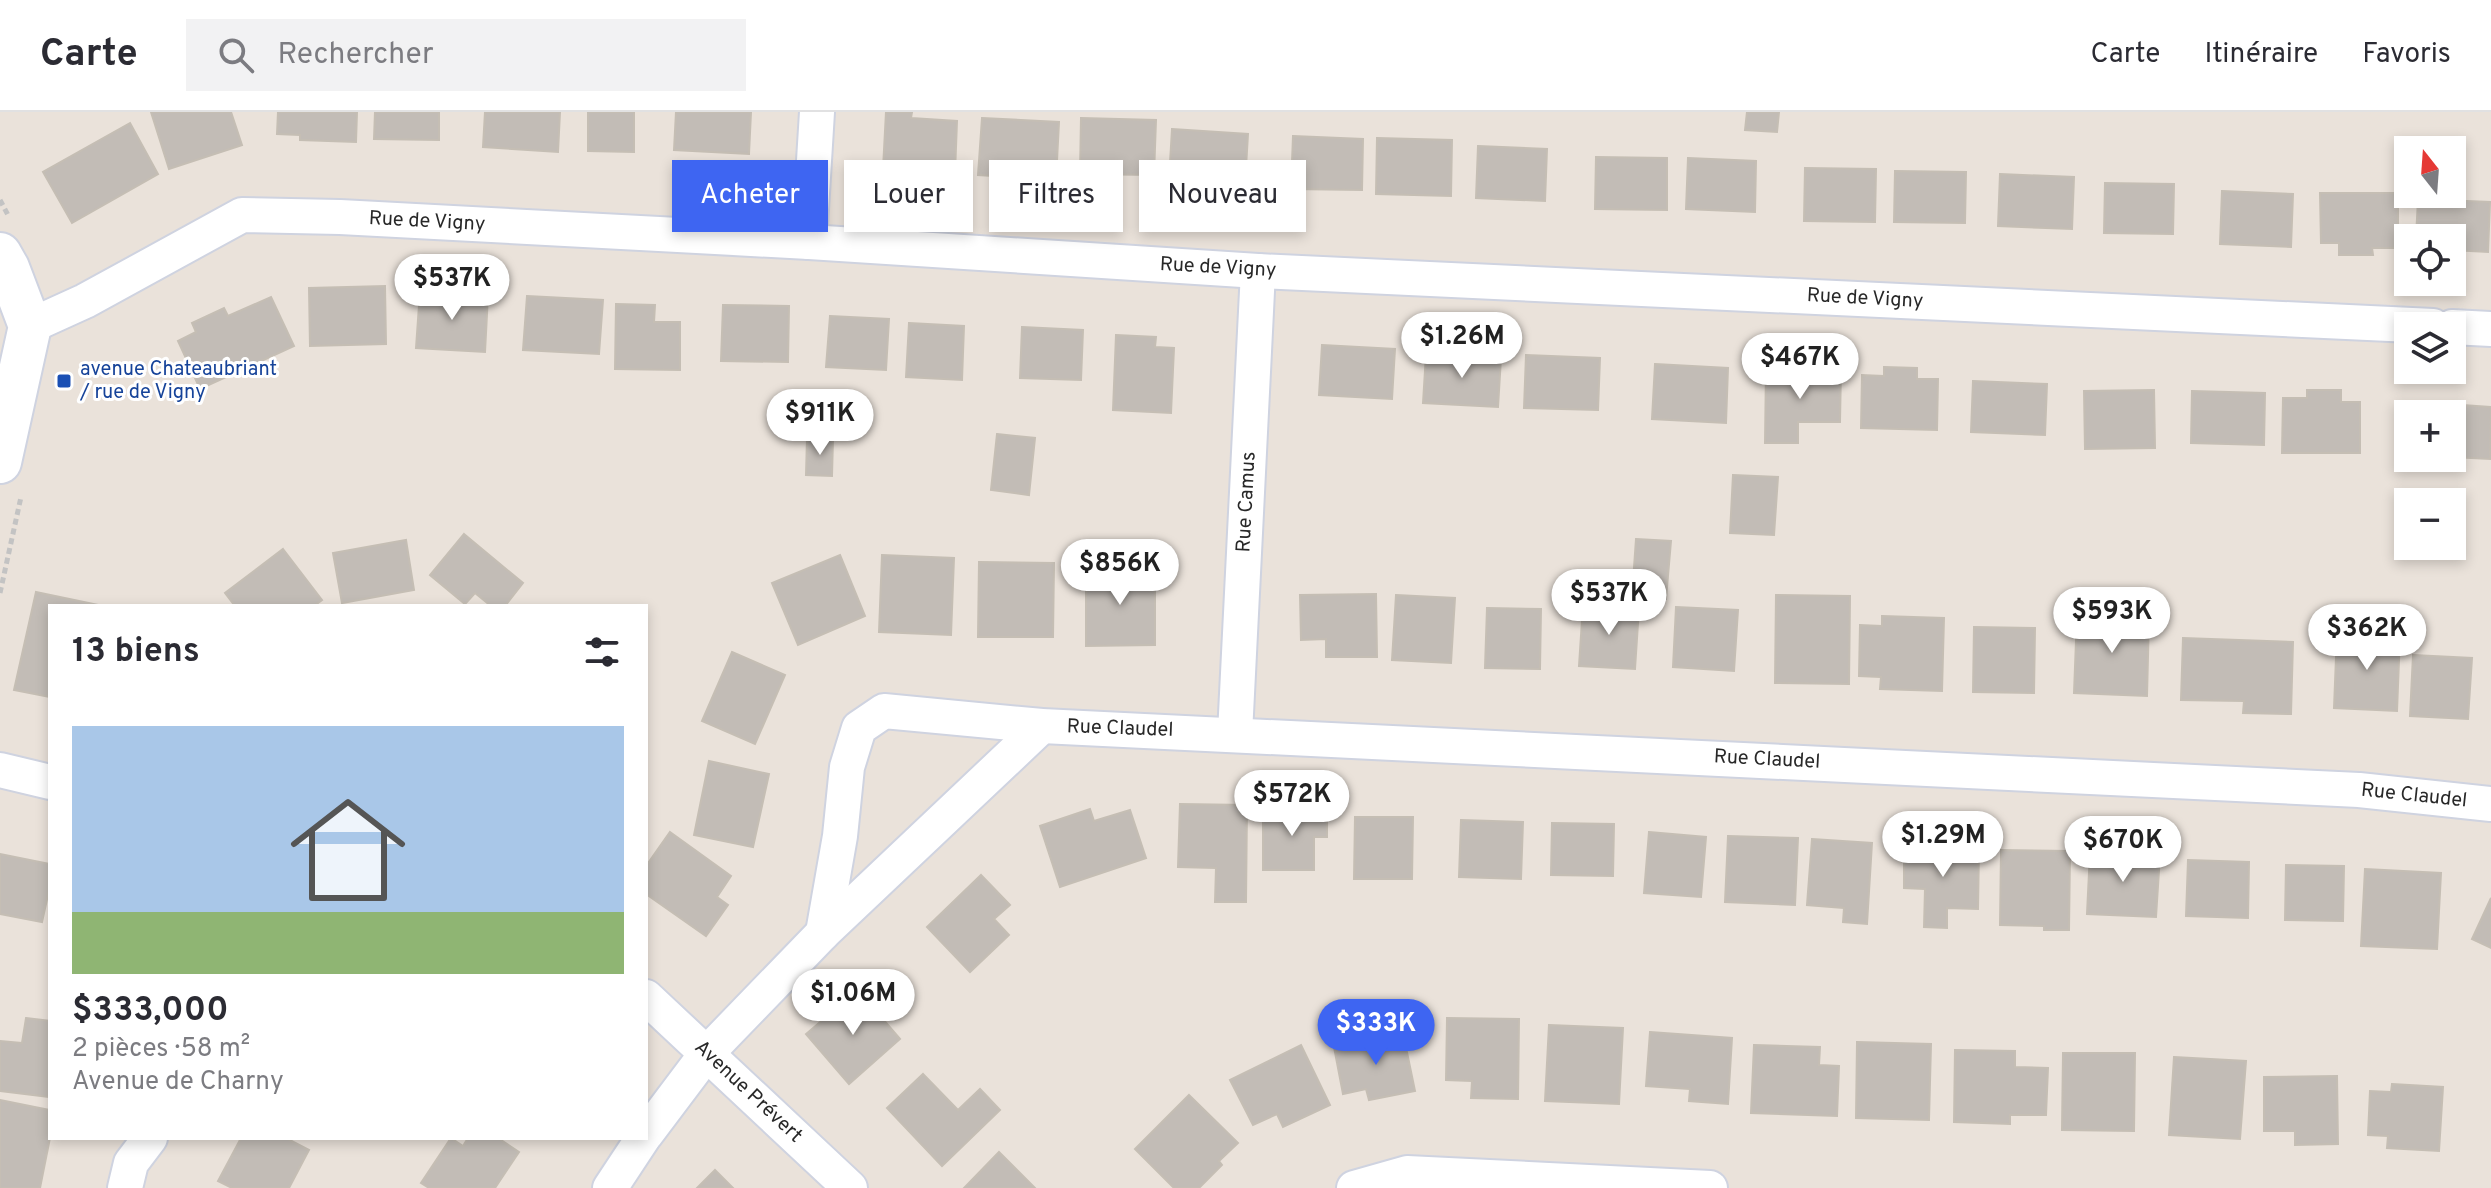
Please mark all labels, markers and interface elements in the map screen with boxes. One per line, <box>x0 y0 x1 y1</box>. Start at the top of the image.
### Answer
search box <box>186 19 746 91</box>
text: Carte <box>40 31 138 80</box>
icon: search <box>214 33 258 77</box>
text: Rechercher <box>278 37 434 74</box>
text: Carte <box>2091 37 2160 73</box>
text: Itinéraire <box>2204 37 2318 73</box>
text: Favoris <box>2362 37 2451 73</box>
north arrow <box>2394 136 2466 208</box>
map controls <box>2394 136 2466 560</box>
chip: Acheter <box>672 160 828 232</box>
chip: Louer <box>844 160 973 232</box>
chip: Filtres <box>989 160 1123 232</box>
chip: Nouveau <box>1139 160 1306 232</box>
street label: Rue de Vigny <box>368 206 486 238</box>
button: locate <box>2394 224 2466 296</box>
street label: Rue de Vigny <box>1159 252 1277 284</box>
pin: $537K <box>396 254 508 322</box>
text: $537K <box>412 263 492 296</box>
street label: Rue de Vigny <box>1806 283 1924 315</box>
pin: $1.26M <box>1397 312 1527 380</box>
button: layers <box>2394 312 2466 384</box>
text: $1.26M <box>1419 321 1505 354</box>
pin: $467K <box>1744 333 1856 401</box>
text: $467K <box>1760 342 1840 375</box>
place label: avenue Chateaubriant / rue de Vigny <box>79 357 277 406</box>
marker: avenue Chateaubriant / rue de Vigny <box>55 372 73 390</box>
pin: $911K <box>764 389 876 457</box>
text: $911K <box>785 398 855 431</box>
button: + <box>2394 400 2466 472</box>
street label: Rue Camus <box>1231 451 1263 553</box>
button: − <box>2394 488 2466 560</box>
pin: $856K <box>1064 539 1176 607</box>
text: $856K <box>1079 548 1161 581</box>
pin: $537K <box>1553 569 1665 637</box>
text: $537K <box>1569 578 1649 611</box>
pin: $593K <box>2056 587 2168 655</box>
text: $593K <box>2071 596 2153 629</box>
pin: $362K <box>2311 604 2423 672</box>
text: $362K <box>2326 613 2408 646</box>
icon: filters <box>580 630 624 674</box>
text: 13 biens <box>72 631 200 674</box>
street label: Rue Claudel <box>1066 714 1174 744</box>
street label: Rue Claudel <box>1713 744 1821 776</box>
pin: $572K <box>1236 770 1348 838</box>
street label: Rue Claudel <box>2360 777 2468 815</box>
icon: home <box>276 778 420 922</box>
text: $572K <box>1252 779 1332 812</box>
pin: $1.29M <box>1878 811 2008 879</box>
pin: $670K <box>2067 816 2179 884</box>
text: $1.29M <box>1900 820 1986 853</box>
text: $670K <box>2082 825 2164 858</box>
pin: $1.06M <box>788 969 918 1037</box>
text: $1.06M <box>810 978 896 1011</box>
text: $333,000 <box>72 990 229 1033</box>
pin: $333K <box>1320 999 1432 1067</box>
text: $333K <box>1336 1008 1416 1041</box>
text: 2 pièces · 58 m² <box>72 1033 250 1066</box>
street label: Avenue Prévert <box>688 1035 808 1149</box>
text: Avenue de Charny <box>72 1066 284 1099</box>

